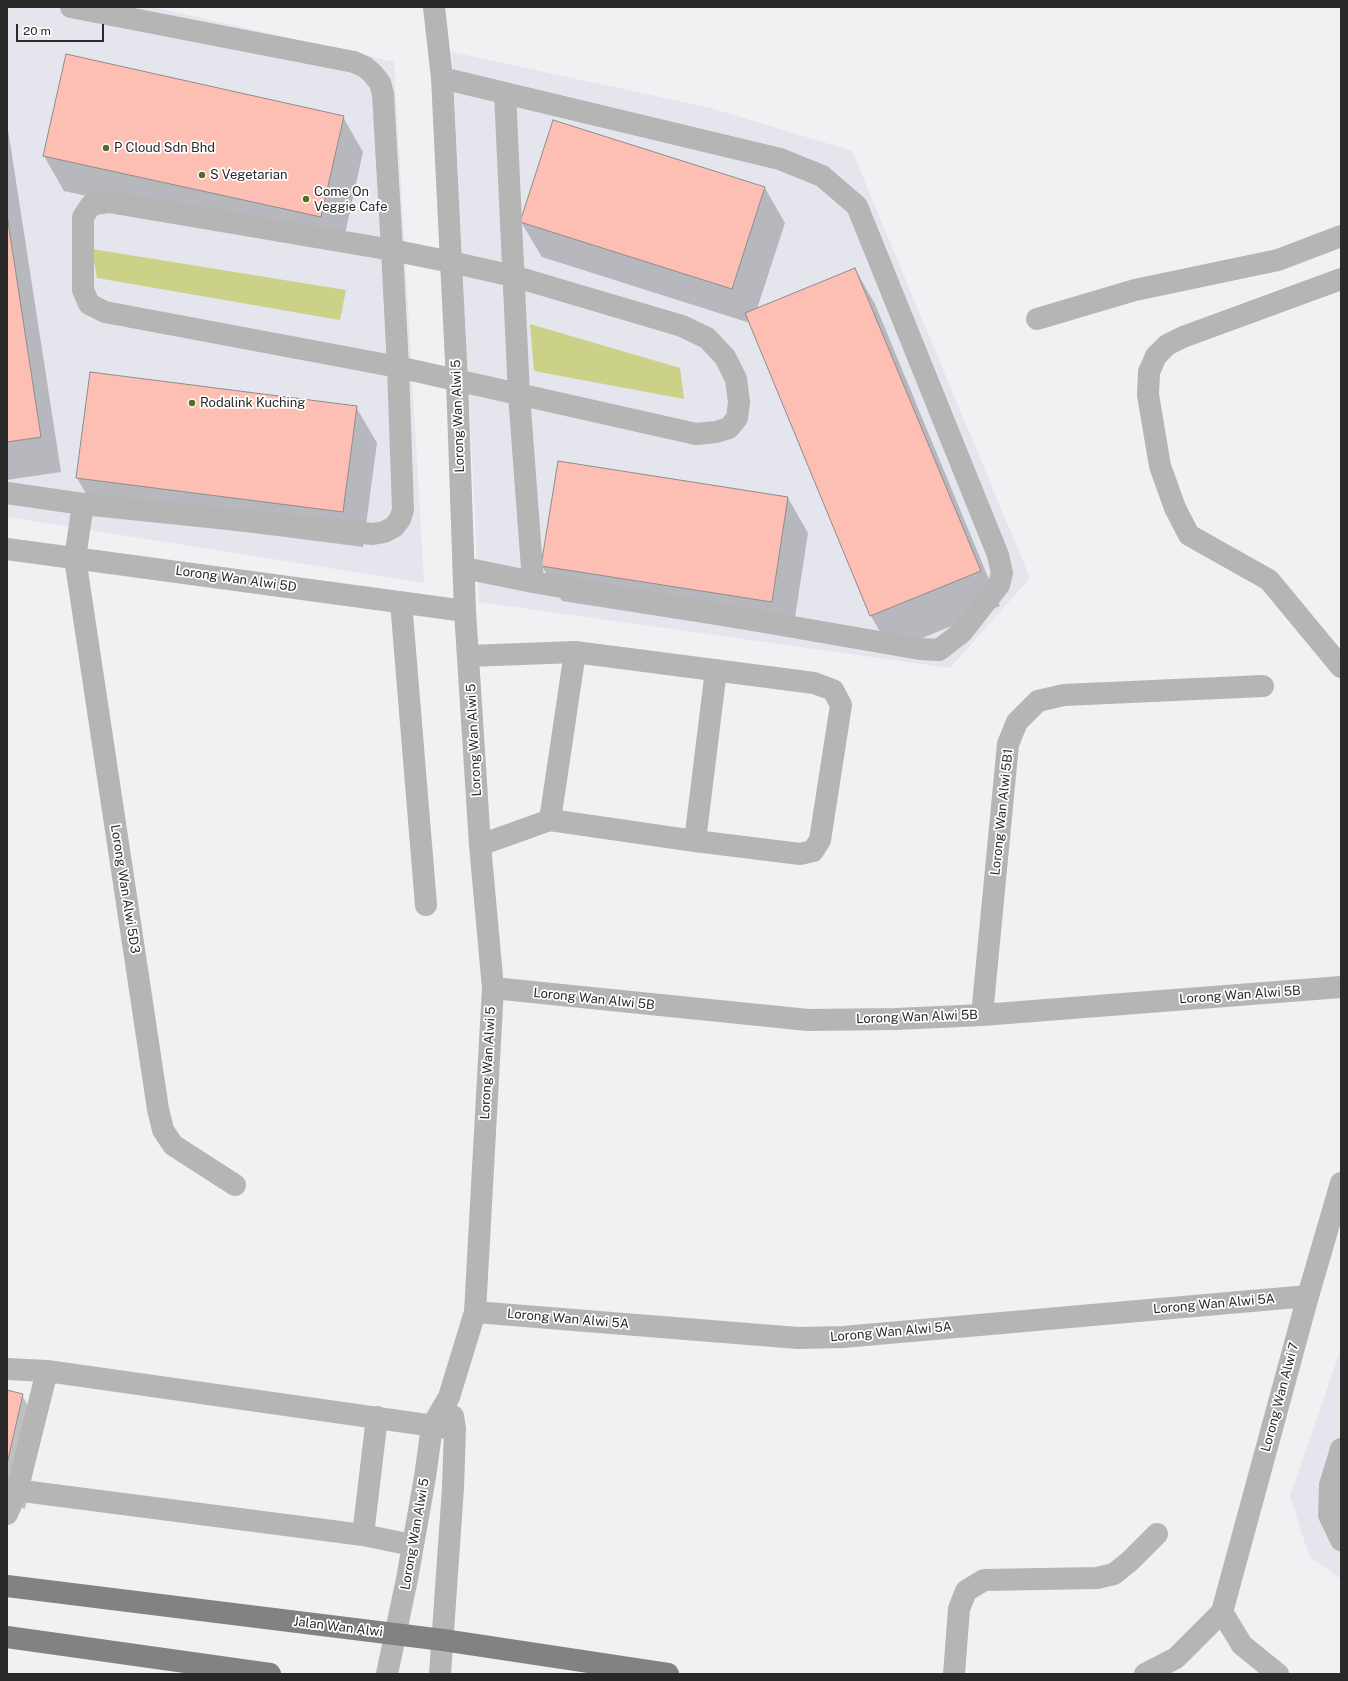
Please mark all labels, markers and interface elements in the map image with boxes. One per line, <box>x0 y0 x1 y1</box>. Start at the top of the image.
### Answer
scale bar <box>18 16 106 42</box>
text: 20 m <box>23 24 51 38</box>
place label: P Cloud Sdn Bhd <box>114 140 215 156</box>
marker: P Cloud Sdn Bhd <box>101 143 111 153</box>
place label: S Vegetarian <box>210 167 287 183</box>
marker: S Vegetarian <box>197 170 207 180</box>
place label: Come On Veggie Cafe <box>314 184 387 215</box>
marker: Come On Veggie Cafe <box>301 194 311 204</box>
street label: Lorong Wan Alwi 5 <box>448 359 468 473</box>
place label: Rodalink Kuching <box>200 395 305 411</box>
marker: Rodalink Kuching <box>187 398 197 408</box>
street label: Lorong Wan Alwi 5D <box>174 563 298 595</box>
street label: Lorong Wan Alwi 5 <box>463 683 485 797</box>
street label: Lorong Wan Alwi 5B1 <box>988 748 1016 876</box>
street label: Lorong Wan Alwi 5D3 <box>107 823 143 955</box>
street label: Lorong Wan Alwi 5B <box>1179 983 1301 1007</box>
street label: Lorong Wan Alwi 5B <box>533 985 655 1013</box>
street label: Lorong Wan Alwi 5 <box>477 1006 499 1120</box>
street label: Lorong Wan Alwi 5B <box>856 1007 978 1027</box>
street label: Lorong Wan Alwi 5A <box>1152 1291 1276 1317</box>
street label: Lorong Wan Alwi 5A <box>506 1306 630 1332</box>
street label: Lorong Wan Alwi 5A <box>829 1319 953 1345</box>
street label: Lorong Wan Alwi 7 <box>1258 1341 1302 1453</box>
street label: Lorong Wan Alwi 5 <box>397 1477 433 1591</box>
street label: Jalan Wan Alwi <box>292 1614 384 1640</box>

